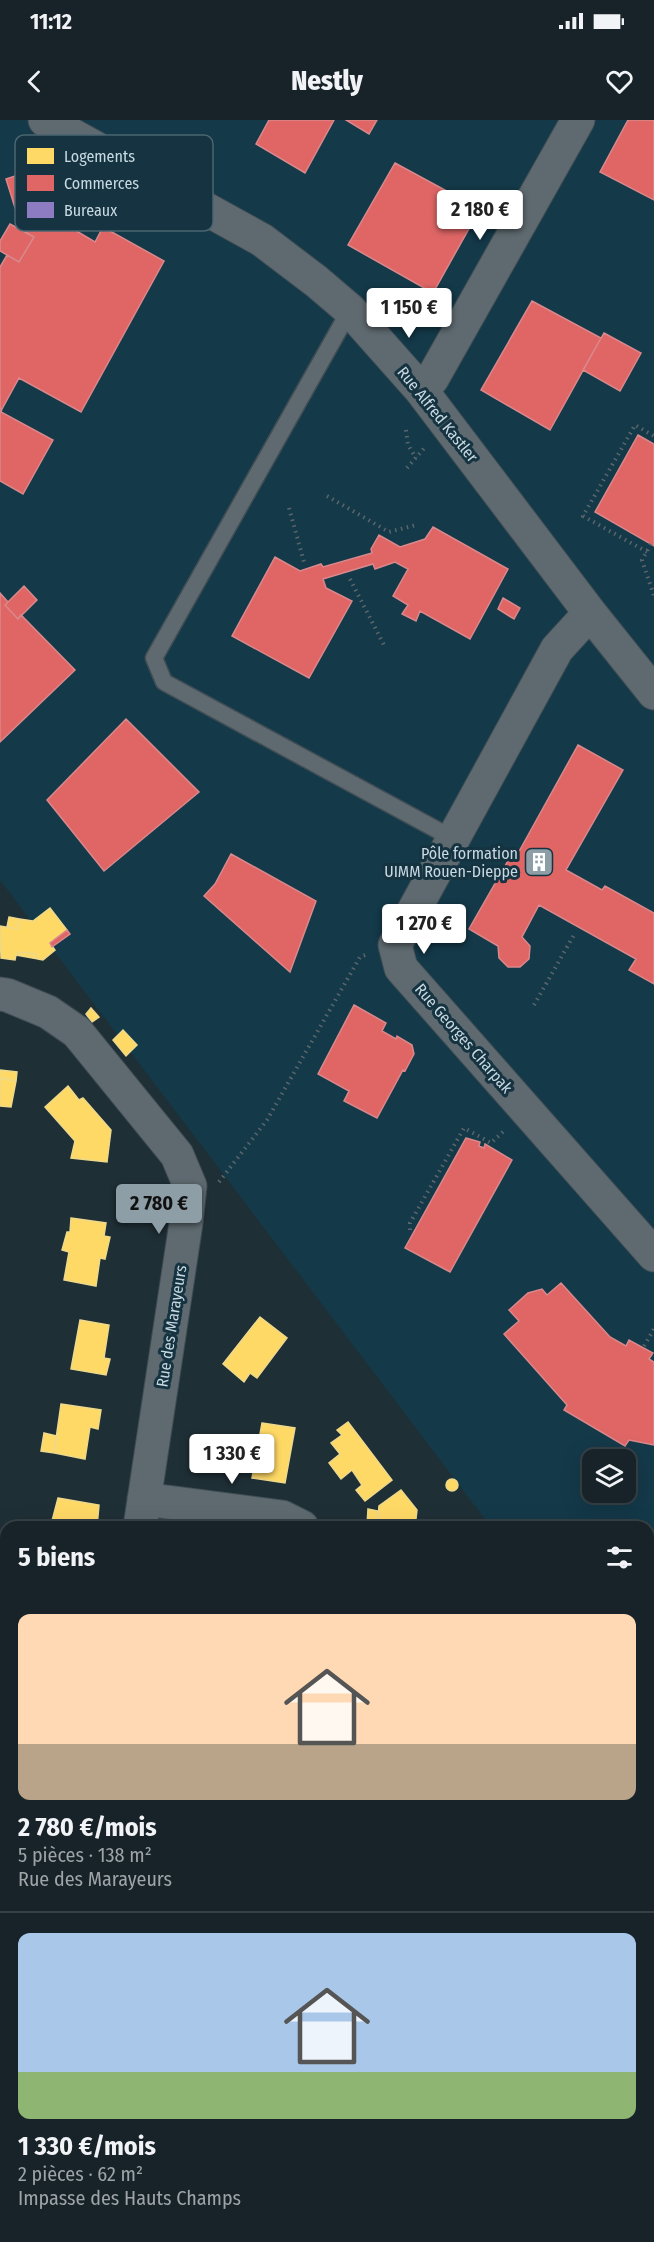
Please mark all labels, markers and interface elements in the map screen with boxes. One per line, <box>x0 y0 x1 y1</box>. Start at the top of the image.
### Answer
text: 11:12 <box>30 8 72 35</box>
icon: back <box>18 65 51 98</box>
text: Nestly <box>291 65 363 97</box>
icon: heart <box>603 65 636 98</box>
legend <box>15 135 213 231</box>
text: Logements <box>64 147 135 166</box>
text: Commerces <box>64 174 139 193</box>
pin: 2 180 € <box>425 190 535 241</box>
text: 2 180 € <box>451 197 509 221</box>
text: Bureaux <box>64 201 117 220</box>
pin: 1 150 € <box>354 288 464 339</box>
text: 1 150 € <box>381 295 437 319</box>
street label: Rue Alfred Kastler <box>393 363 482 466</box>
place label: Pôle formation UIMM Rouen-Dieppe <box>384 844 518 881</box>
building icon: Pôle formation UIMM Rouen-Dieppe <box>523 846 555 878</box>
pin: 1 270 € <box>369 904 479 955</box>
text: 1 270 € <box>396 911 452 935</box>
street label: Rue Georges Charpak <box>411 980 517 1097</box>
pin: 2 780 € <box>104 1184 214 1235</box>
text: 2 780 € <box>130 1191 188 1215</box>
street label: Rue des Marayeurs <box>152 1264 191 1388</box>
pin: 1 330 € <box>177 1434 287 1485</box>
text: 1 330 € <box>203 1441 261 1465</box>
map controls <box>582 1449 636 1503</box>
button: layers <box>582 1449 636 1503</box>
icon: filters <box>603 1541 636 1574</box>
text: 5 biens <box>18 1542 95 1573</box>
icon: home <box>273 1653 381 1761</box>
text: 2 780 €/mois <box>18 1812 157 1843</box>
text: 5 pièces · 138 m² <box>18 1843 152 1867</box>
text: Rue des Marayeurs <box>18 1867 172 1891</box>
icon: home <box>273 1972 381 2080</box>
text: 1 330 €/mois <box>18 2131 156 2162</box>
text: 2 pièces · 62 m² <box>18 2162 143 2186</box>
text: Impasse des Hauts Champs <box>18 2186 241 2210</box>

